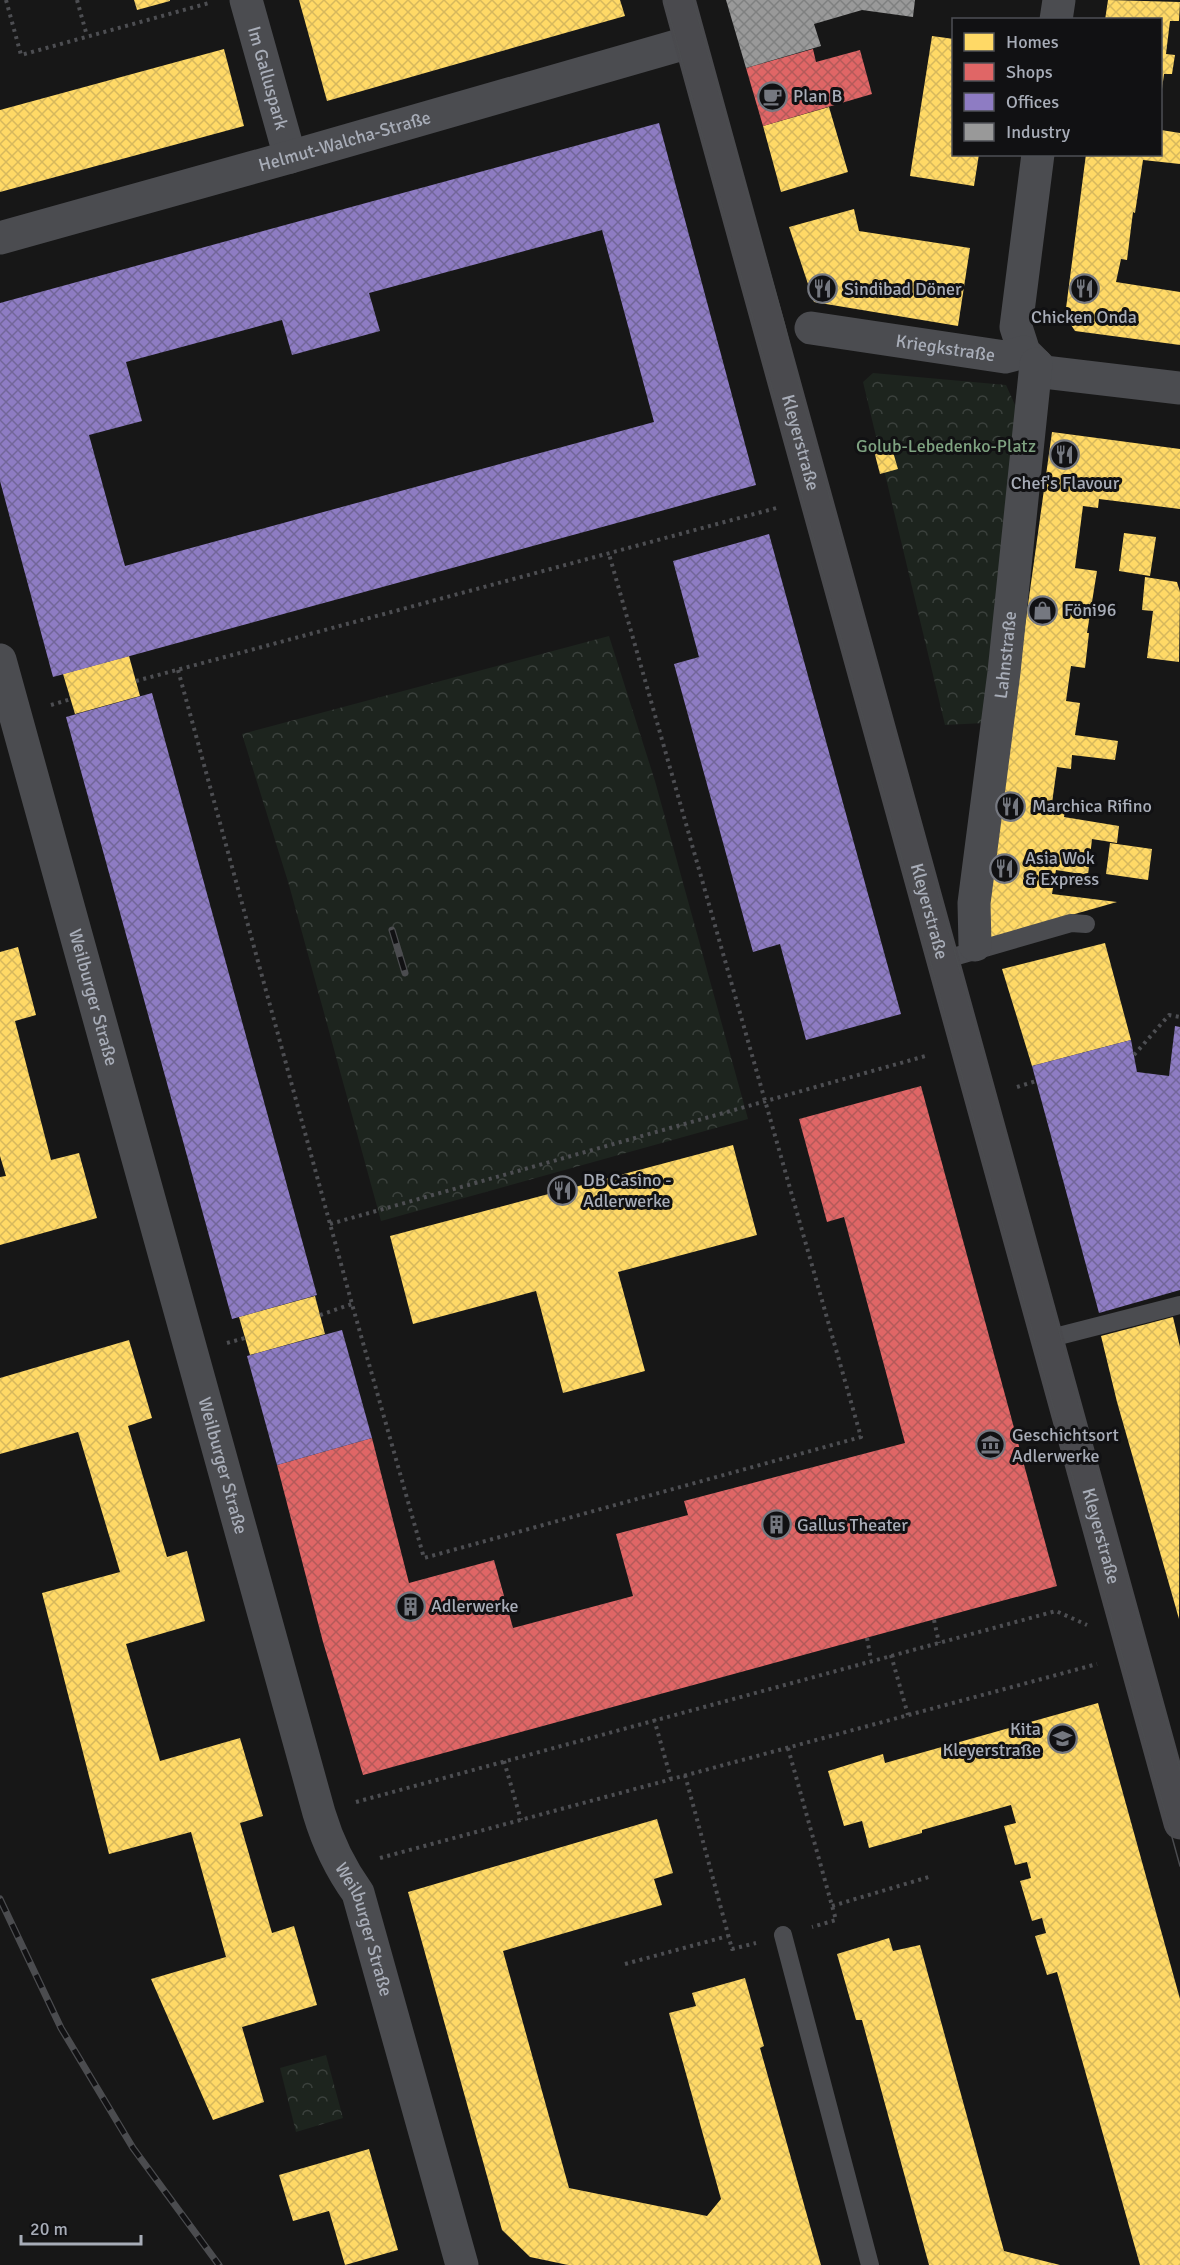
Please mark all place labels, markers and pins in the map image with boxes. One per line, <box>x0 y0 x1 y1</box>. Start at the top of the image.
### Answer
cafe icon: Plan B <box>756 80 788 112</box>
place label: Plan B <box>793 85 842 107</box>
restaurant icon: Chicken Onda <box>1068 272 1100 304</box>
restaurant icon: Sindibad Döner <box>807 273 839 305</box>
place label: Sindibad Döner <box>844 278 962 300</box>
place label: Chicken Onda <box>1031 306 1137 328</box>
restaurant icon: Chef's Flavour <box>1049 438 1081 470</box>
place label: Chef's Flavour <box>1011 472 1120 494</box>
shop icon: Föni96 <box>1027 594 1059 626</box>
place label: Föni96 <box>1064 599 1116 621</box>
restaurant icon: Marchica Rifino <box>995 790 1027 822</box>
place label: Marchica Rifino <box>1032 795 1152 817</box>
place label: Asia Wok & Express <box>1025 847 1099 890</box>
restaurant icon: Asia Wok & Express <box>988 852 1020 884</box>
place label: DB Casino - Adlerwerke <box>583 1169 672 1212</box>
restaurant icon: DB Casino - Adlerwerke <box>546 1174 578 1206</box>
place label: Geschichtsort Adlerwerke <box>1012 1424 1119 1467</box>
museum icon: Geschichtsort Adlerwerke <box>975 1429 1007 1461</box>
building icon: Gallus Theater <box>760 1509 792 1541</box>
place label: Gallus Theater <box>797 1514 908 1536</box>
building icon: Adlerwerke <box>394 1590 426 1622</box>
place label: Adlerwerke <box>431 1595 519 1617</box>
place label: Kita Kleyerstraße <box>942 1718 1041 1761</box>
school or university icon: Kita Kleyerstraße <box>1046 1723 1078 1755</box>

